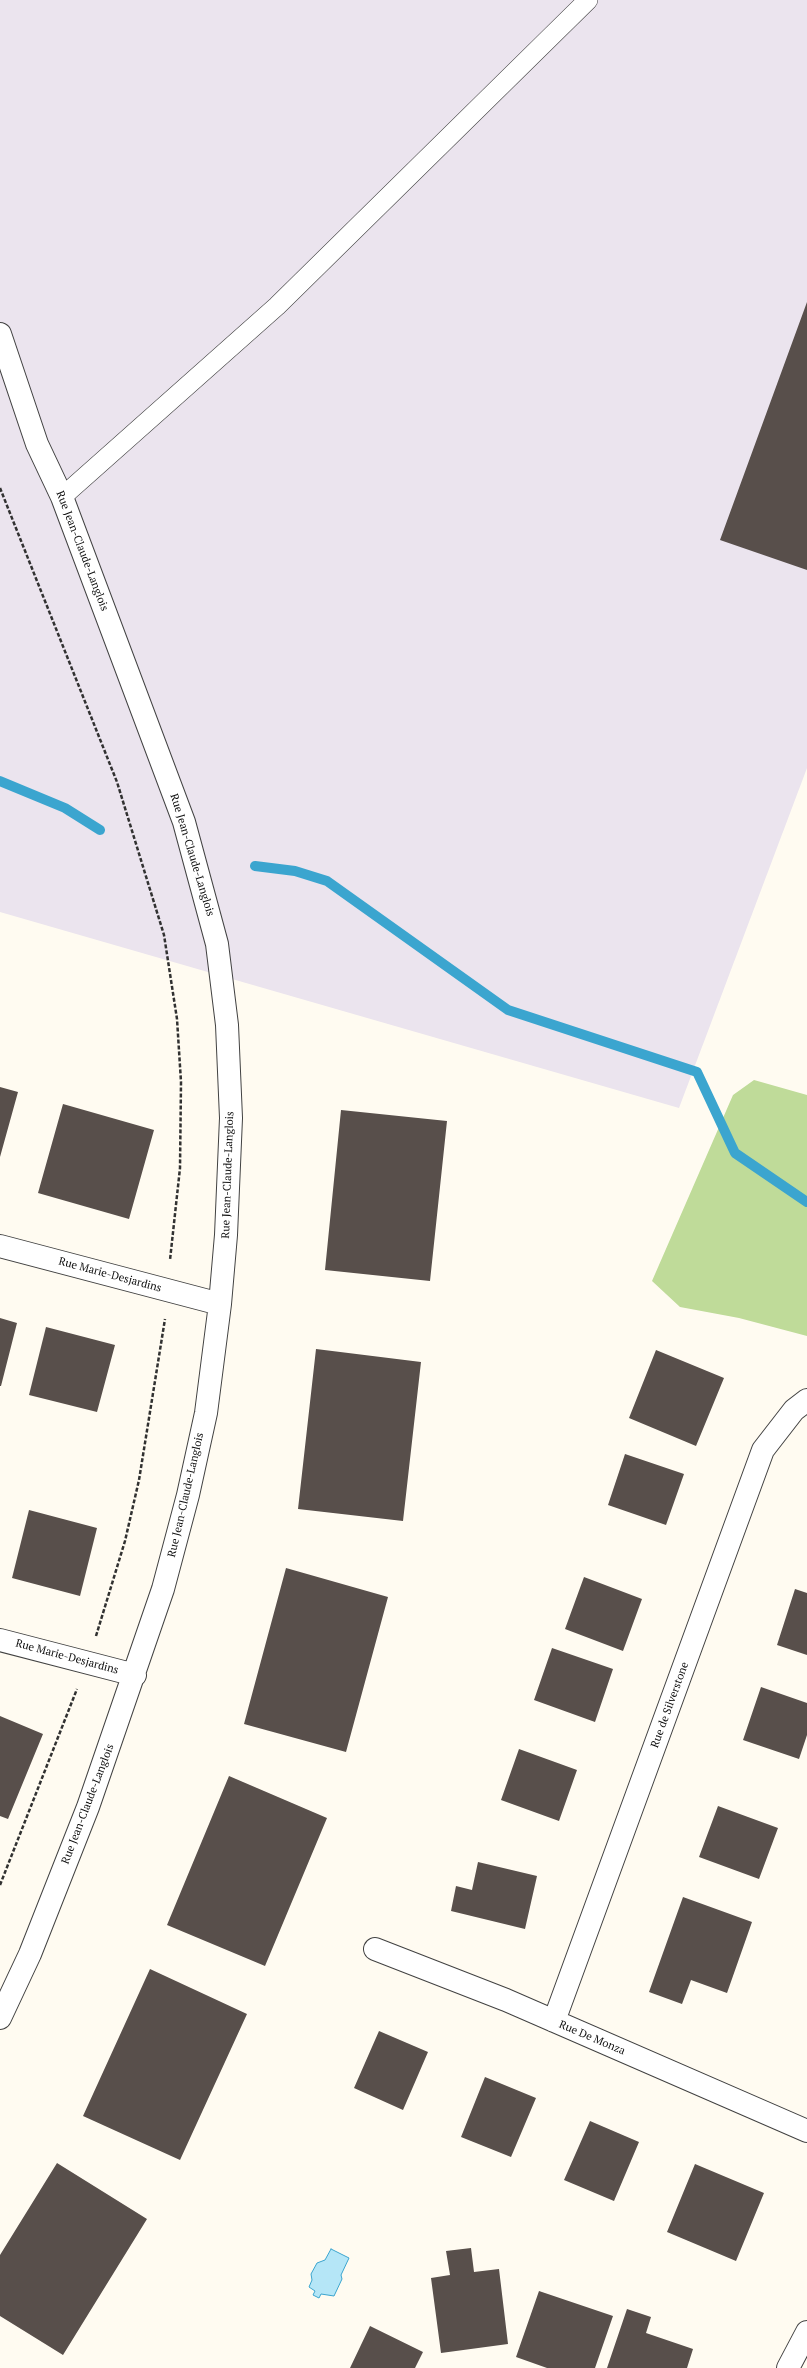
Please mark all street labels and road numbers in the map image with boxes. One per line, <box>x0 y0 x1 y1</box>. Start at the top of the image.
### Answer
street label: Rue Jean-Claude-Langlois <box>53 489 111 613</box>
street label: Rue Jean-Claude-Langlois <box>167 792 217 918</box>
street label: Rue Jean-Claude-Langlois <box>219 1111 237 1239</box>
street label: Rue Marie-Desjardins <box>57 1255 163 1295</box>
street label: Rue Jean-Claude-Langlois <box>165 1431 207 1559</box>
street label: Rue Marie-Desjardins <box>14 1637 120 1677</box>
street label: Rue de Silverstone <box>648 1660 692 1750</box>
street label: Rue Jean-Claude-Langlois <box>59 1742 117 1866</box>
street label: Rue De Monza <box>557 2018 627 2058</box>

